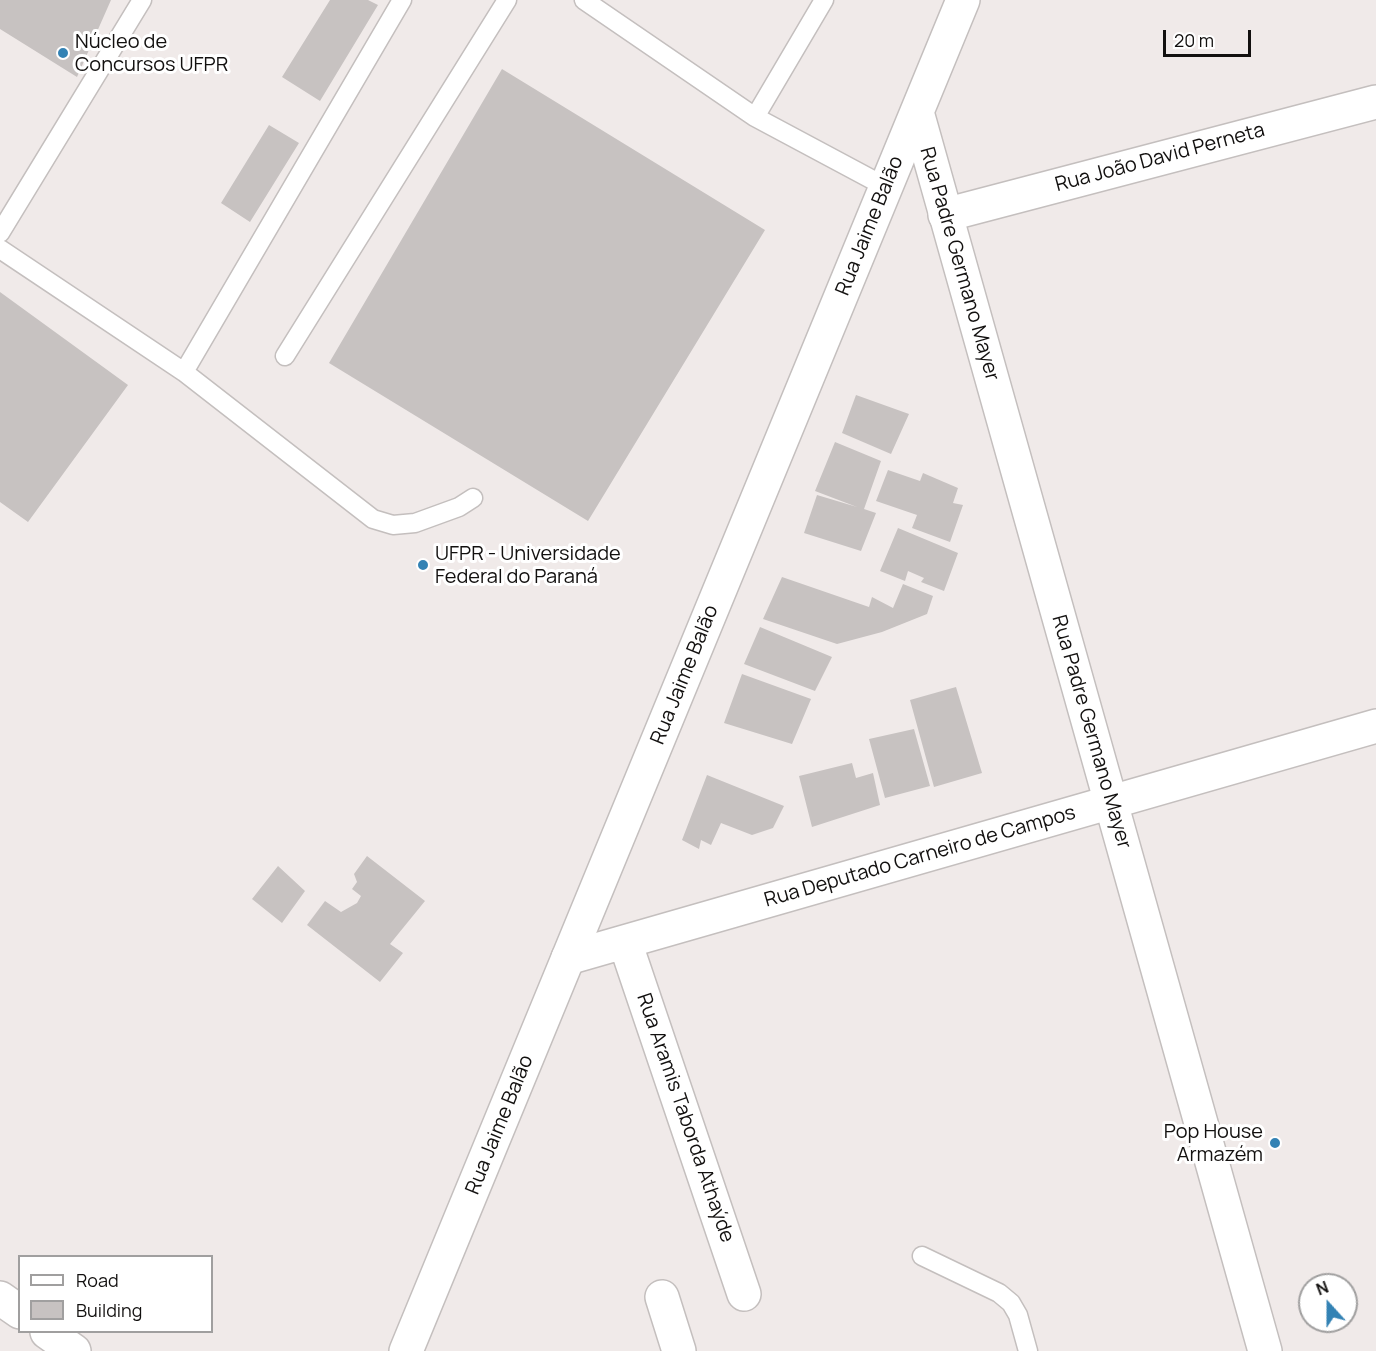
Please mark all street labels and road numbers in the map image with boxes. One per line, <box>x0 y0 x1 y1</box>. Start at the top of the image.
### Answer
street label: Rua João David Perneta <box>1053 118 1267 198</box>
street label: Rua Padre Germano Mayer <box>914 144 1004 384</box>
street label: Rua Jaime Balão <box>831 153 909 299</box>
street label: Rua Jaime Balão <box>646 602 724 748</box>
street label: Rua Padre Germano Mayer <box>1046 612 1136 852</box>
street label: Rua Deputado Carneiro de Campos <box>762 801 1078 913</box>
street label: Rua Aramis Taborda Athaýde <box>631 990 739 1246</box>
street label: Rua Jaime Balão <box>461 1052 539 1198</box>

